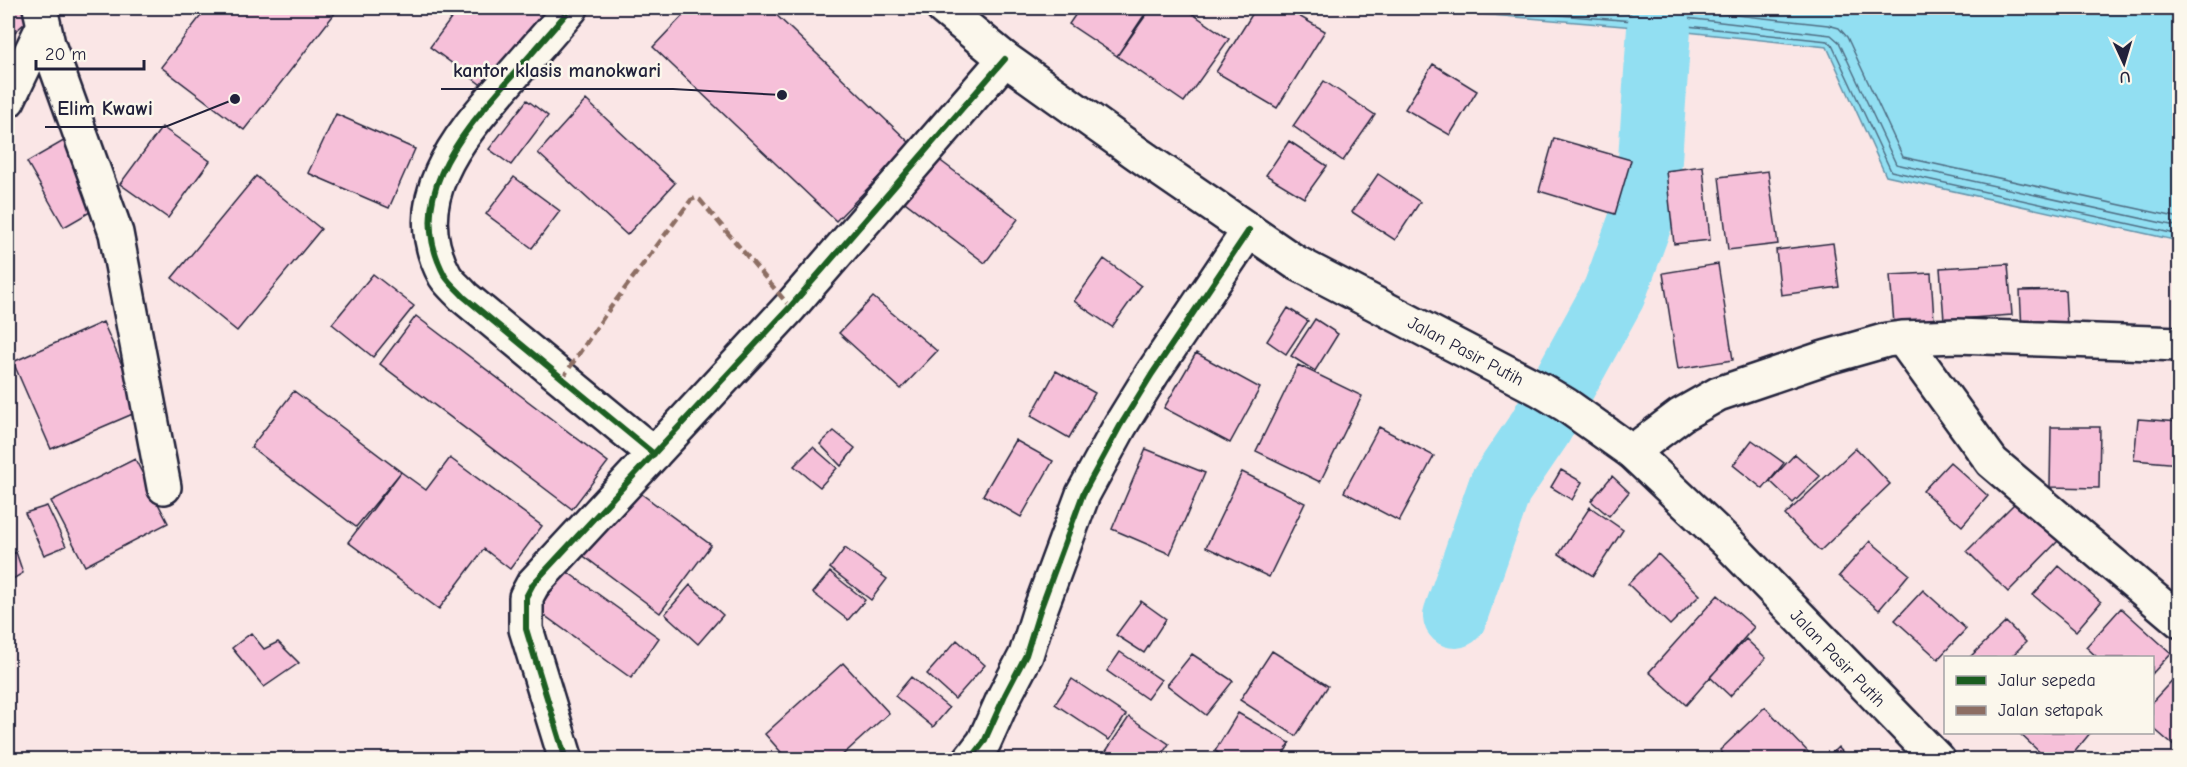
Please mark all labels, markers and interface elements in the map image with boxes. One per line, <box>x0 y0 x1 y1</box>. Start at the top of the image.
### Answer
scale bar <box>36 33 144 71</box>
north arrow <box>2094 33 2154 93</box>
text: 20 m <box>45 44 86 65</box>
callout: kantor klasis manokwari <box>441 51 673 89</box>
text: kantor klasis manokwari <box>453 59 661 82</box>
text: U <box>2119 68 2131 86</box>
callout: Elim Kwawi <box>45 89 165 127</box>
text: Elim Kwawi <box>57 97 153 120</box>
street label: Jalan Pasir Putih <box>1404 312 1527 391</box>
street label: Jalan Pasir Putih <box>1786 605 1890 712</box>
legend <box>1944 656 2154 734</box>
text: Jalur sepeda <box>1998 670 2096 691</box>
text: Jalan setapak <box>1998 700 2103 721</box>

